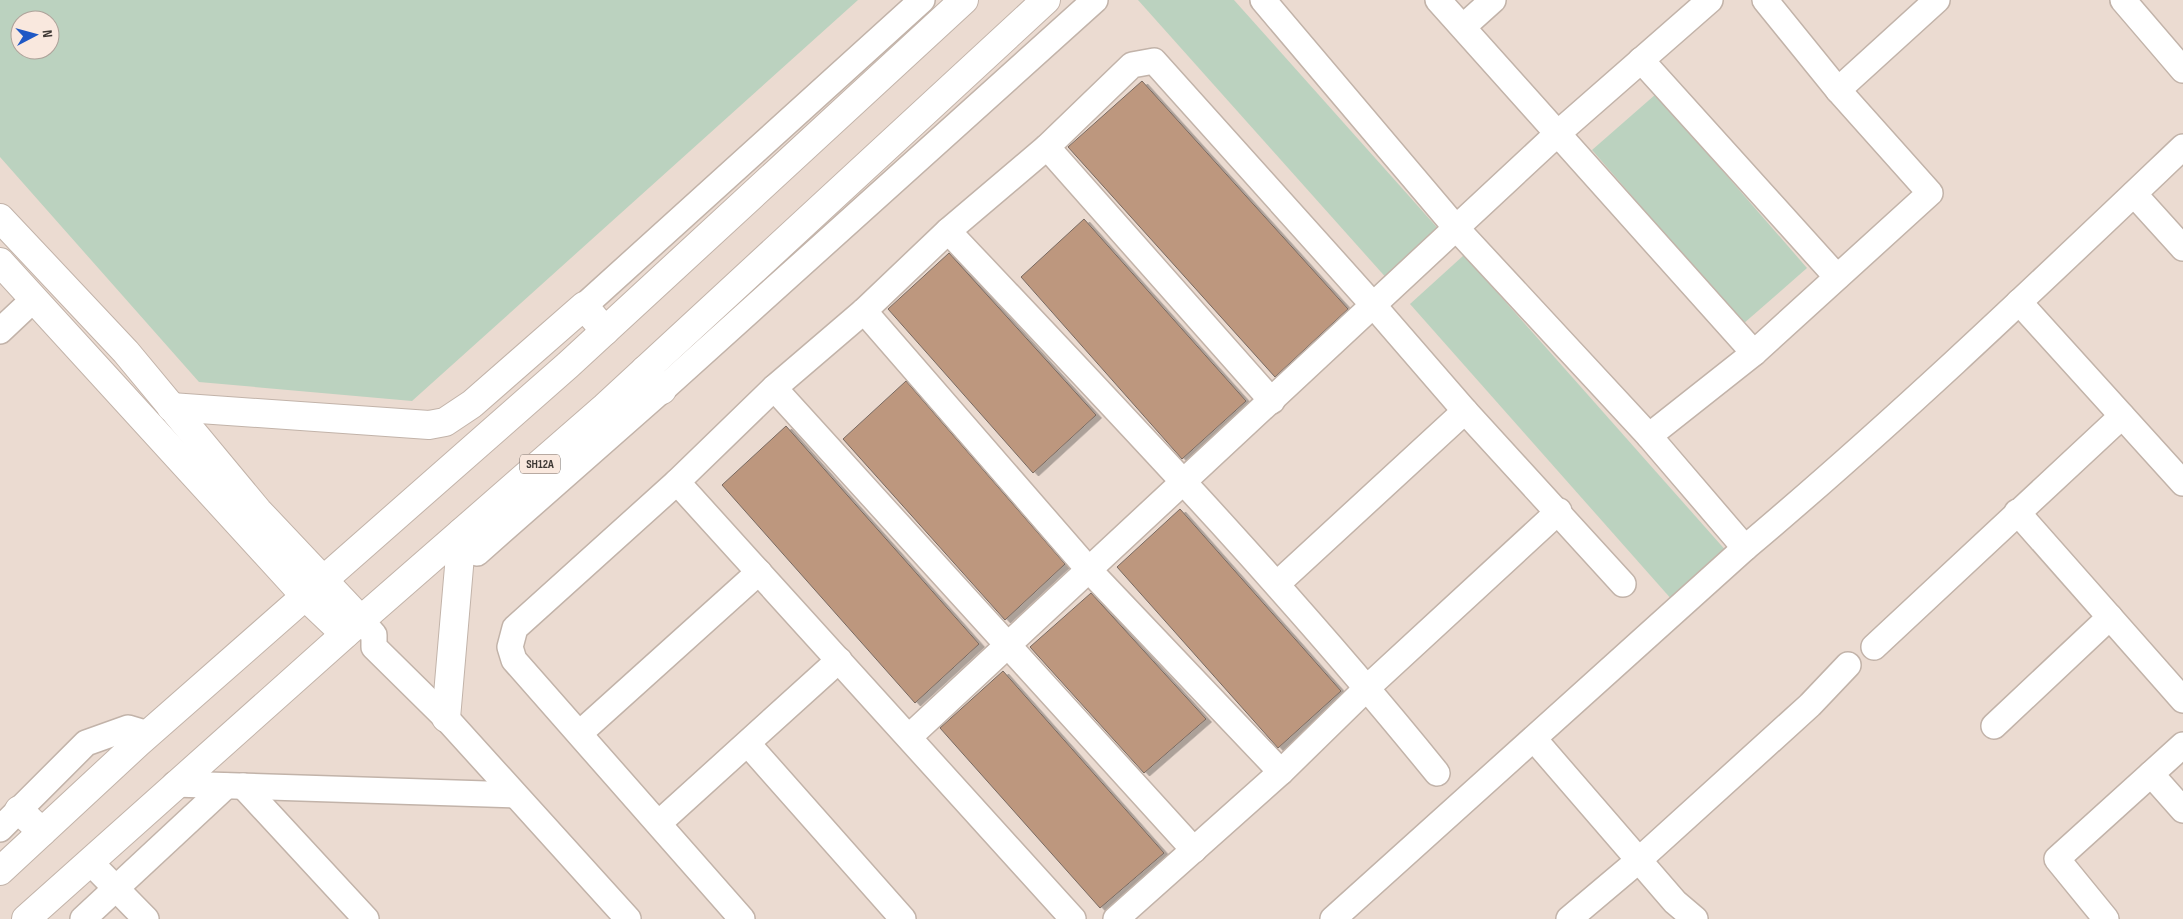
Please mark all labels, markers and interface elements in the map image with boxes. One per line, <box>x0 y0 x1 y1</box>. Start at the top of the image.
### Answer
north arrow <box>10 10 60 60</box>
text: N <box>39 29 56 38</box>
road number: SH12A <box>520 454 560 474</box>

